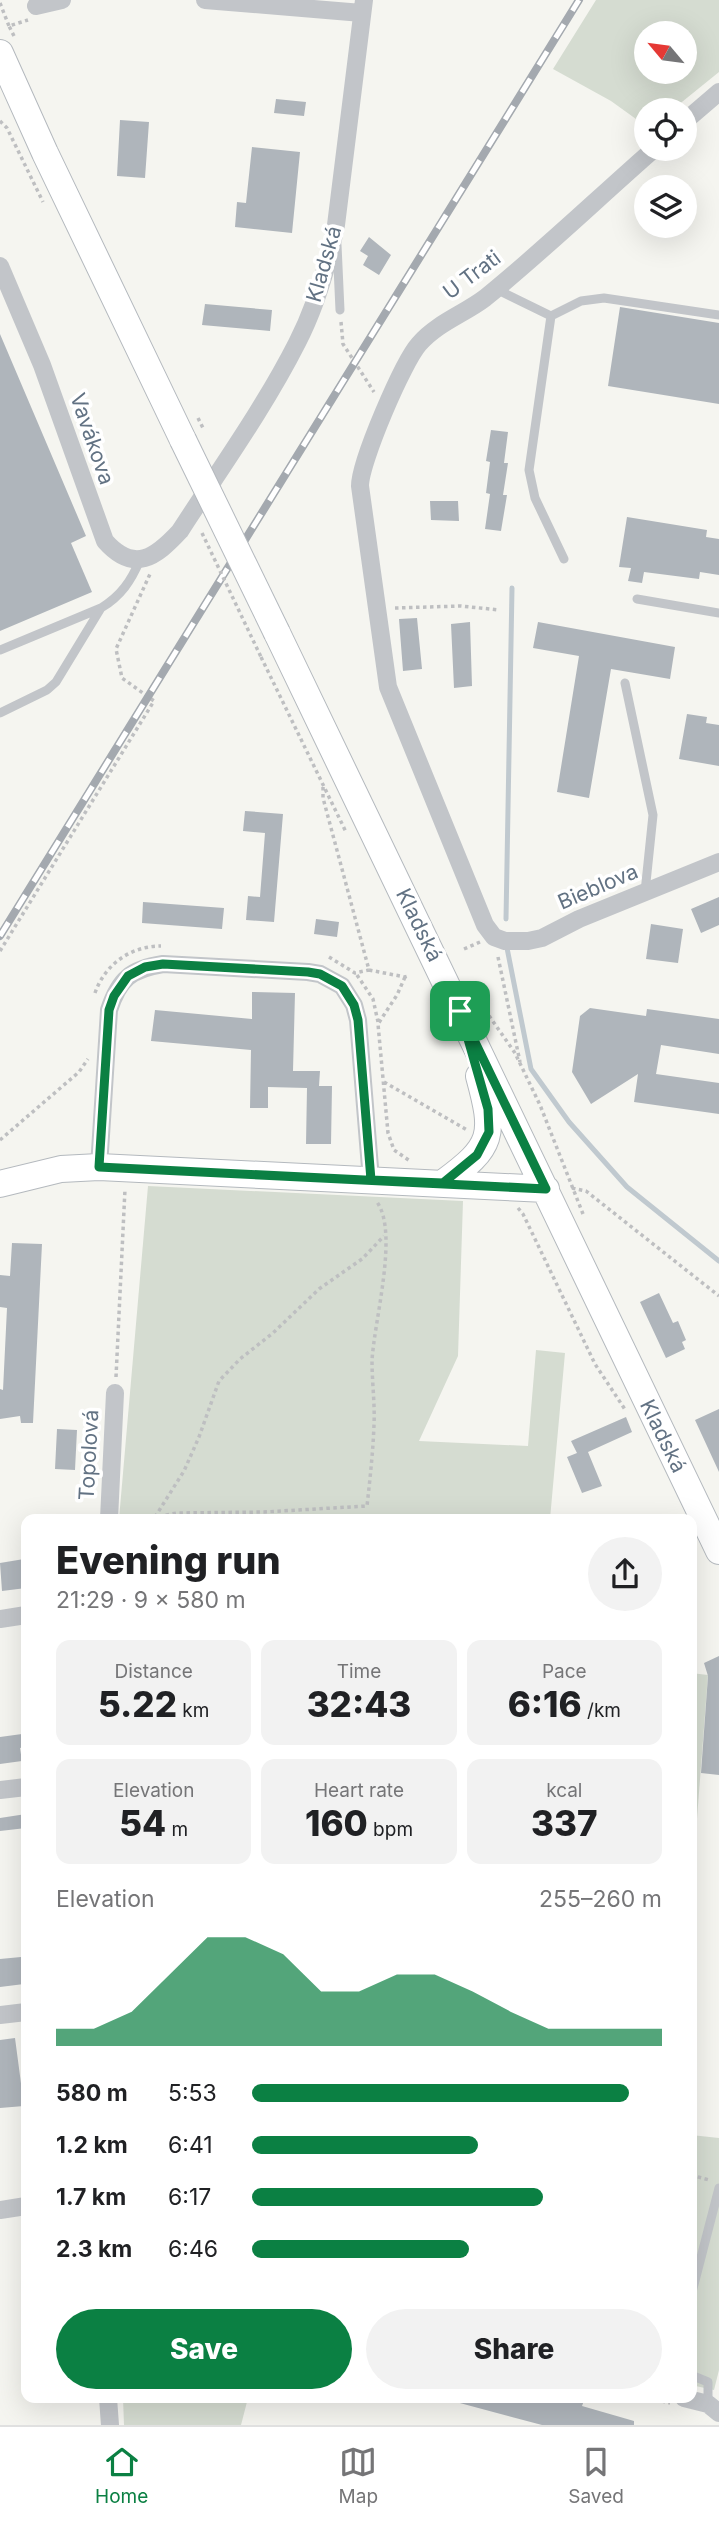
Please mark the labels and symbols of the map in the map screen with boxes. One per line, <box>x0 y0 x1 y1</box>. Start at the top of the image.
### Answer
north arrow <box>634 21 696 84</box>
street label: Kladská <box>301 223 346 305</box>
street label: U Trati <box>438 245 505 304</box>
street label: Vavákova <box>65 390 120 488</box>
street label: Bieblova <box>554 858 642 915</box>
street label: Kladská <box>391 884 448 965</box>
pin <box>430 981 490 1041</box>
street label: Kladská <box>635 1395 692 1476</box>
street label: Topolová <box>74 1409 103 1501</box>

